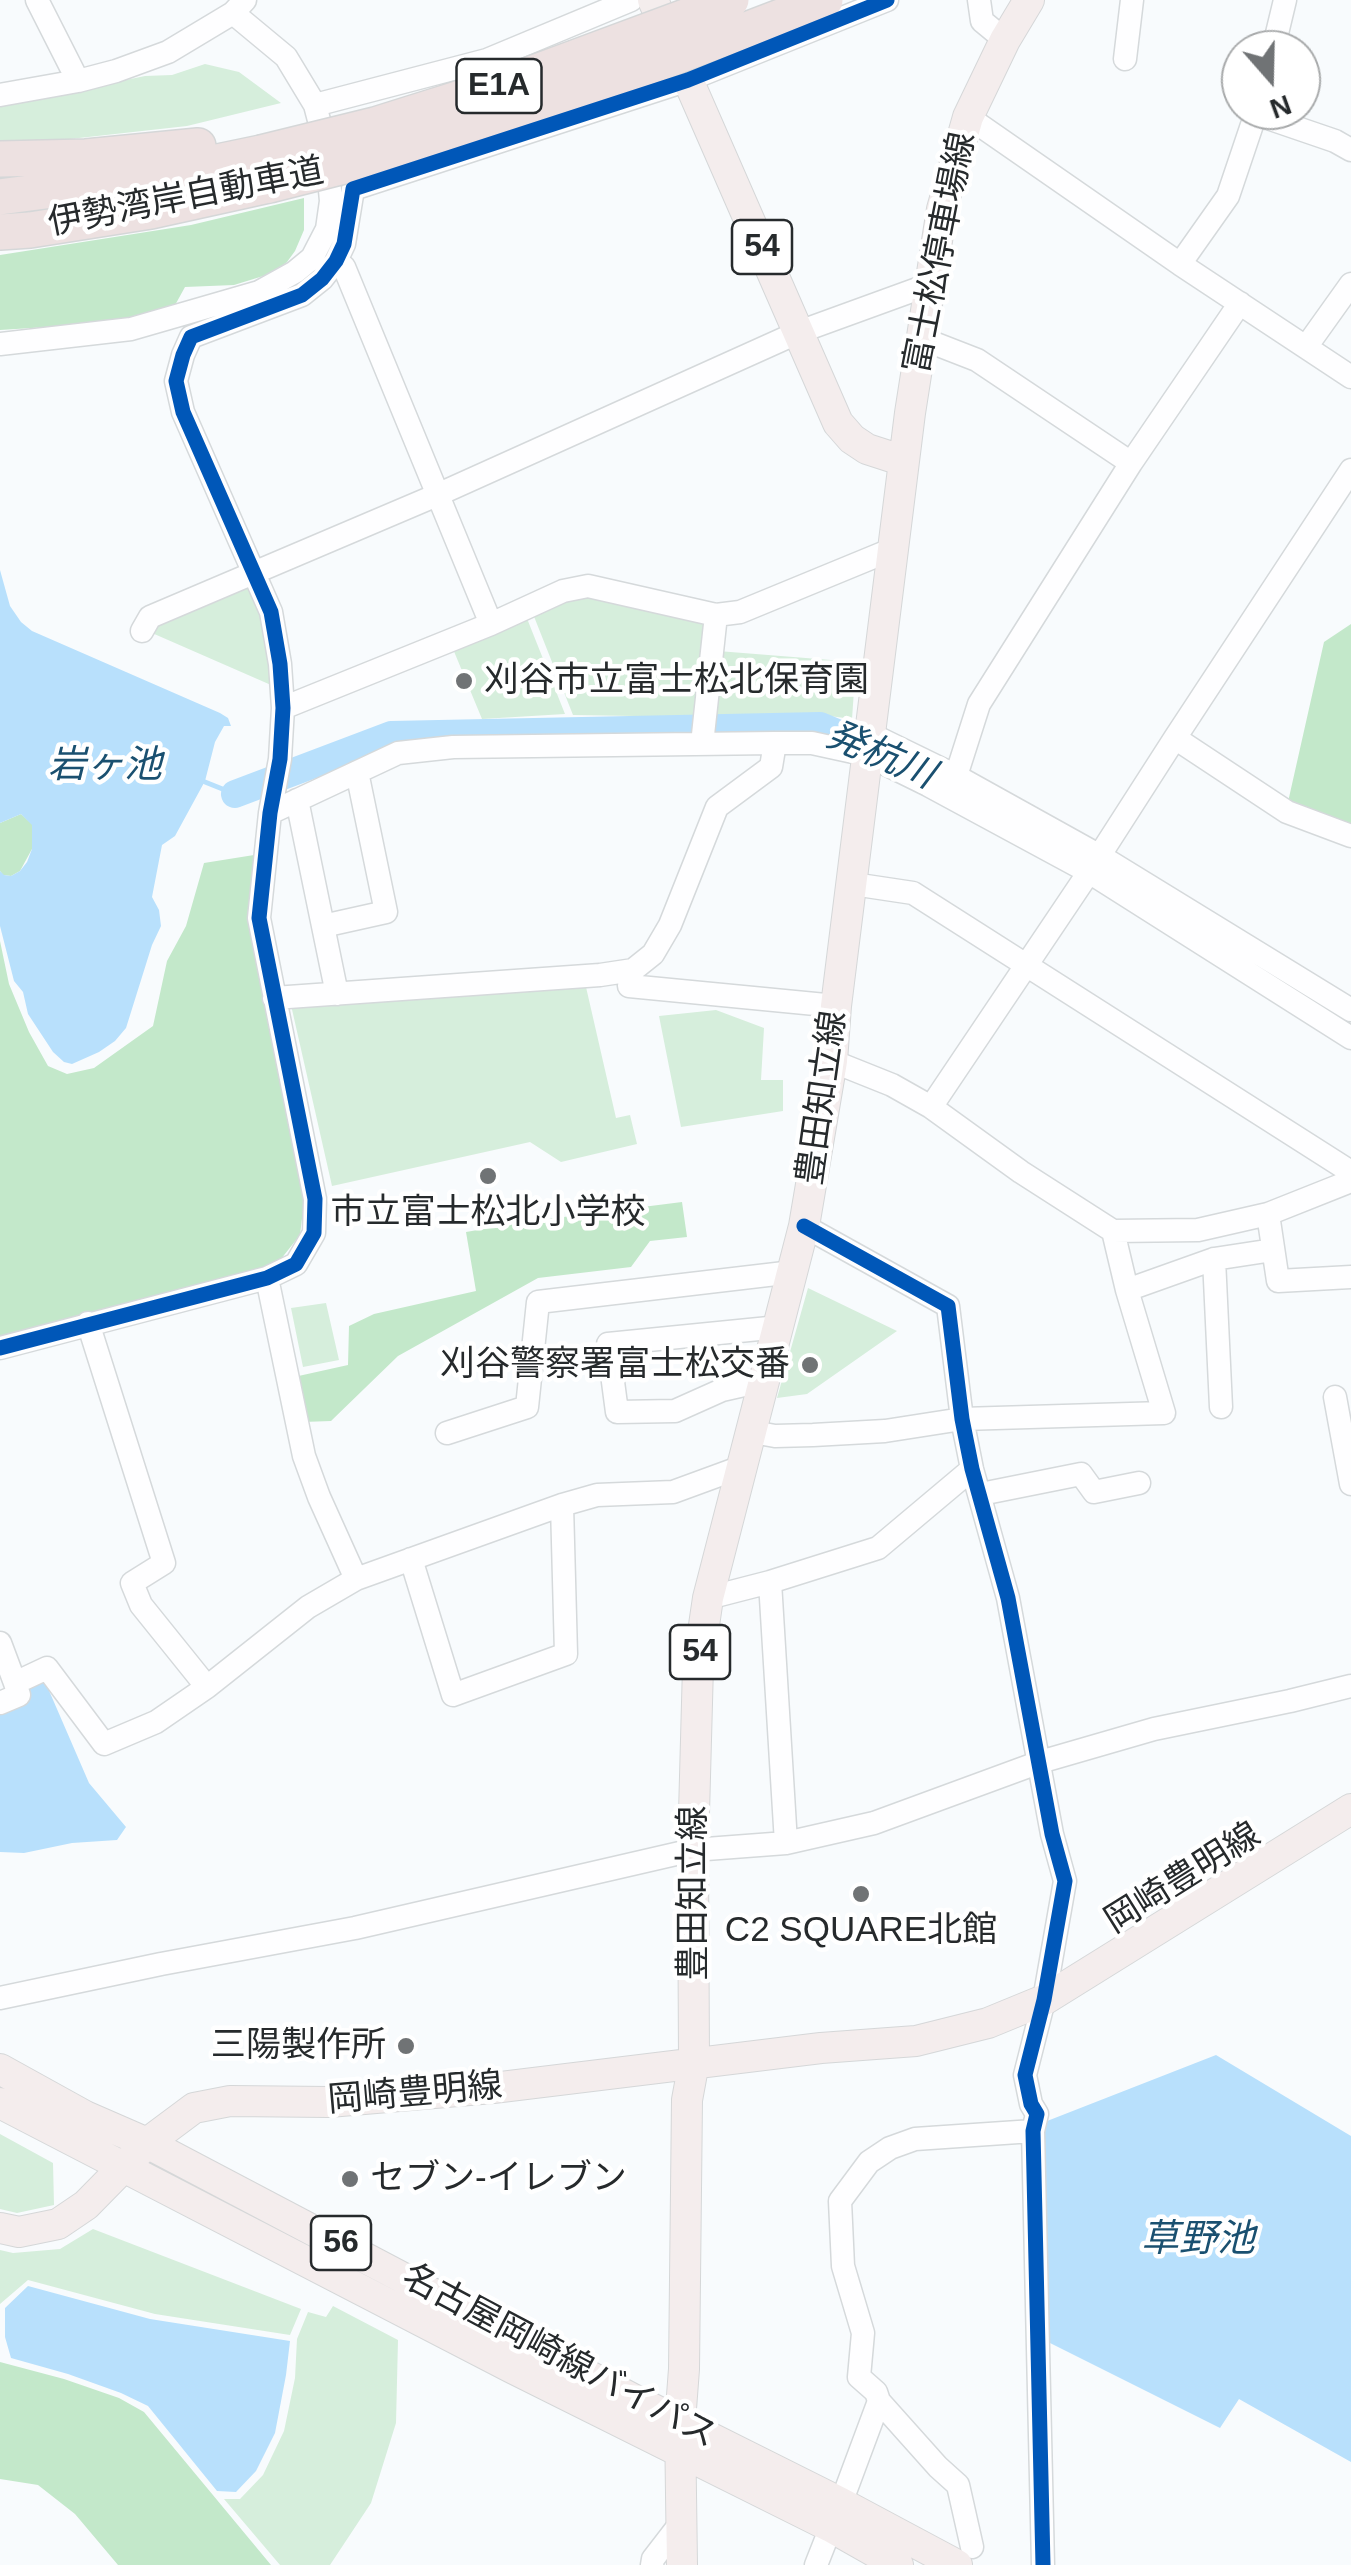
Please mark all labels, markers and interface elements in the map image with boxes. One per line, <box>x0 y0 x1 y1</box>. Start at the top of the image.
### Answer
north arrow <box>1221 30 1321 130</box>
road number: E1A <box>456 59 542 113</box>
text: N <box>1266 89 1296 125</box>
street label: 富士松停車場線 <box>897 129 985 377</box>
street label: 伊勢湾岸自動車道 <box>45 151 327 245</box>
road number: 54 <box>732 220 792 274</box>
place label: 刈谷市立富士松北保育園 <box>484 660 869 702</box>
marker: 刈谷市立富士松北保育園 <box>453 670 475 692</box>
water label: 発杭川 <box>819 713 941 799</box>
water label: 岩ヶ池 <box>48 743 162 789</box>
street label: 豊田知立線 <box>790 1008 856 1188</box>
marker: 市立富士松北小学校 <box>477 1165 499 1187</box>
place label: 市立富士松北小学校 <box>331 1192 645 1234</box>
place label: 刈谷警察署富士松交番 <box>440 1344 790 1386</box>
marker: 刈谷警察署富士松交番 <box>799 1354 821 1376</box>
road number: 54 <box>670 1625 730 1679</box>
street label: 豊田知立線 <box>673 1806 715 1980</box>
street label: 岡崎豊明線 <box>1098 1815 1268 1943</box>
marker: C2 SQUARE北館 <box>850 1883 872 1905</box>
place label: C2 SQUARE北館 <box>725 1910 997 1952</box>
place label: 三陽製作所 <box>211 2025 386 2067</box>
marker: 三陽製作所 <box>395 2035 417 2057</box>
street label: 岡崎豊明線 <box>326 2065 504 2123</box>
place label: セブン-イレブン <box>370 2158 627 2200</box>
marker: セブン-イレブン <box>339 2168 361 2190</box>
road number: 56 <box>311 2216 371 2270</box>
water label: 草野池 <box>1141 2217 1255 2263</box>
street label: 名古屋岡崎線バイパス <box>395 2256 723 2458</box>

